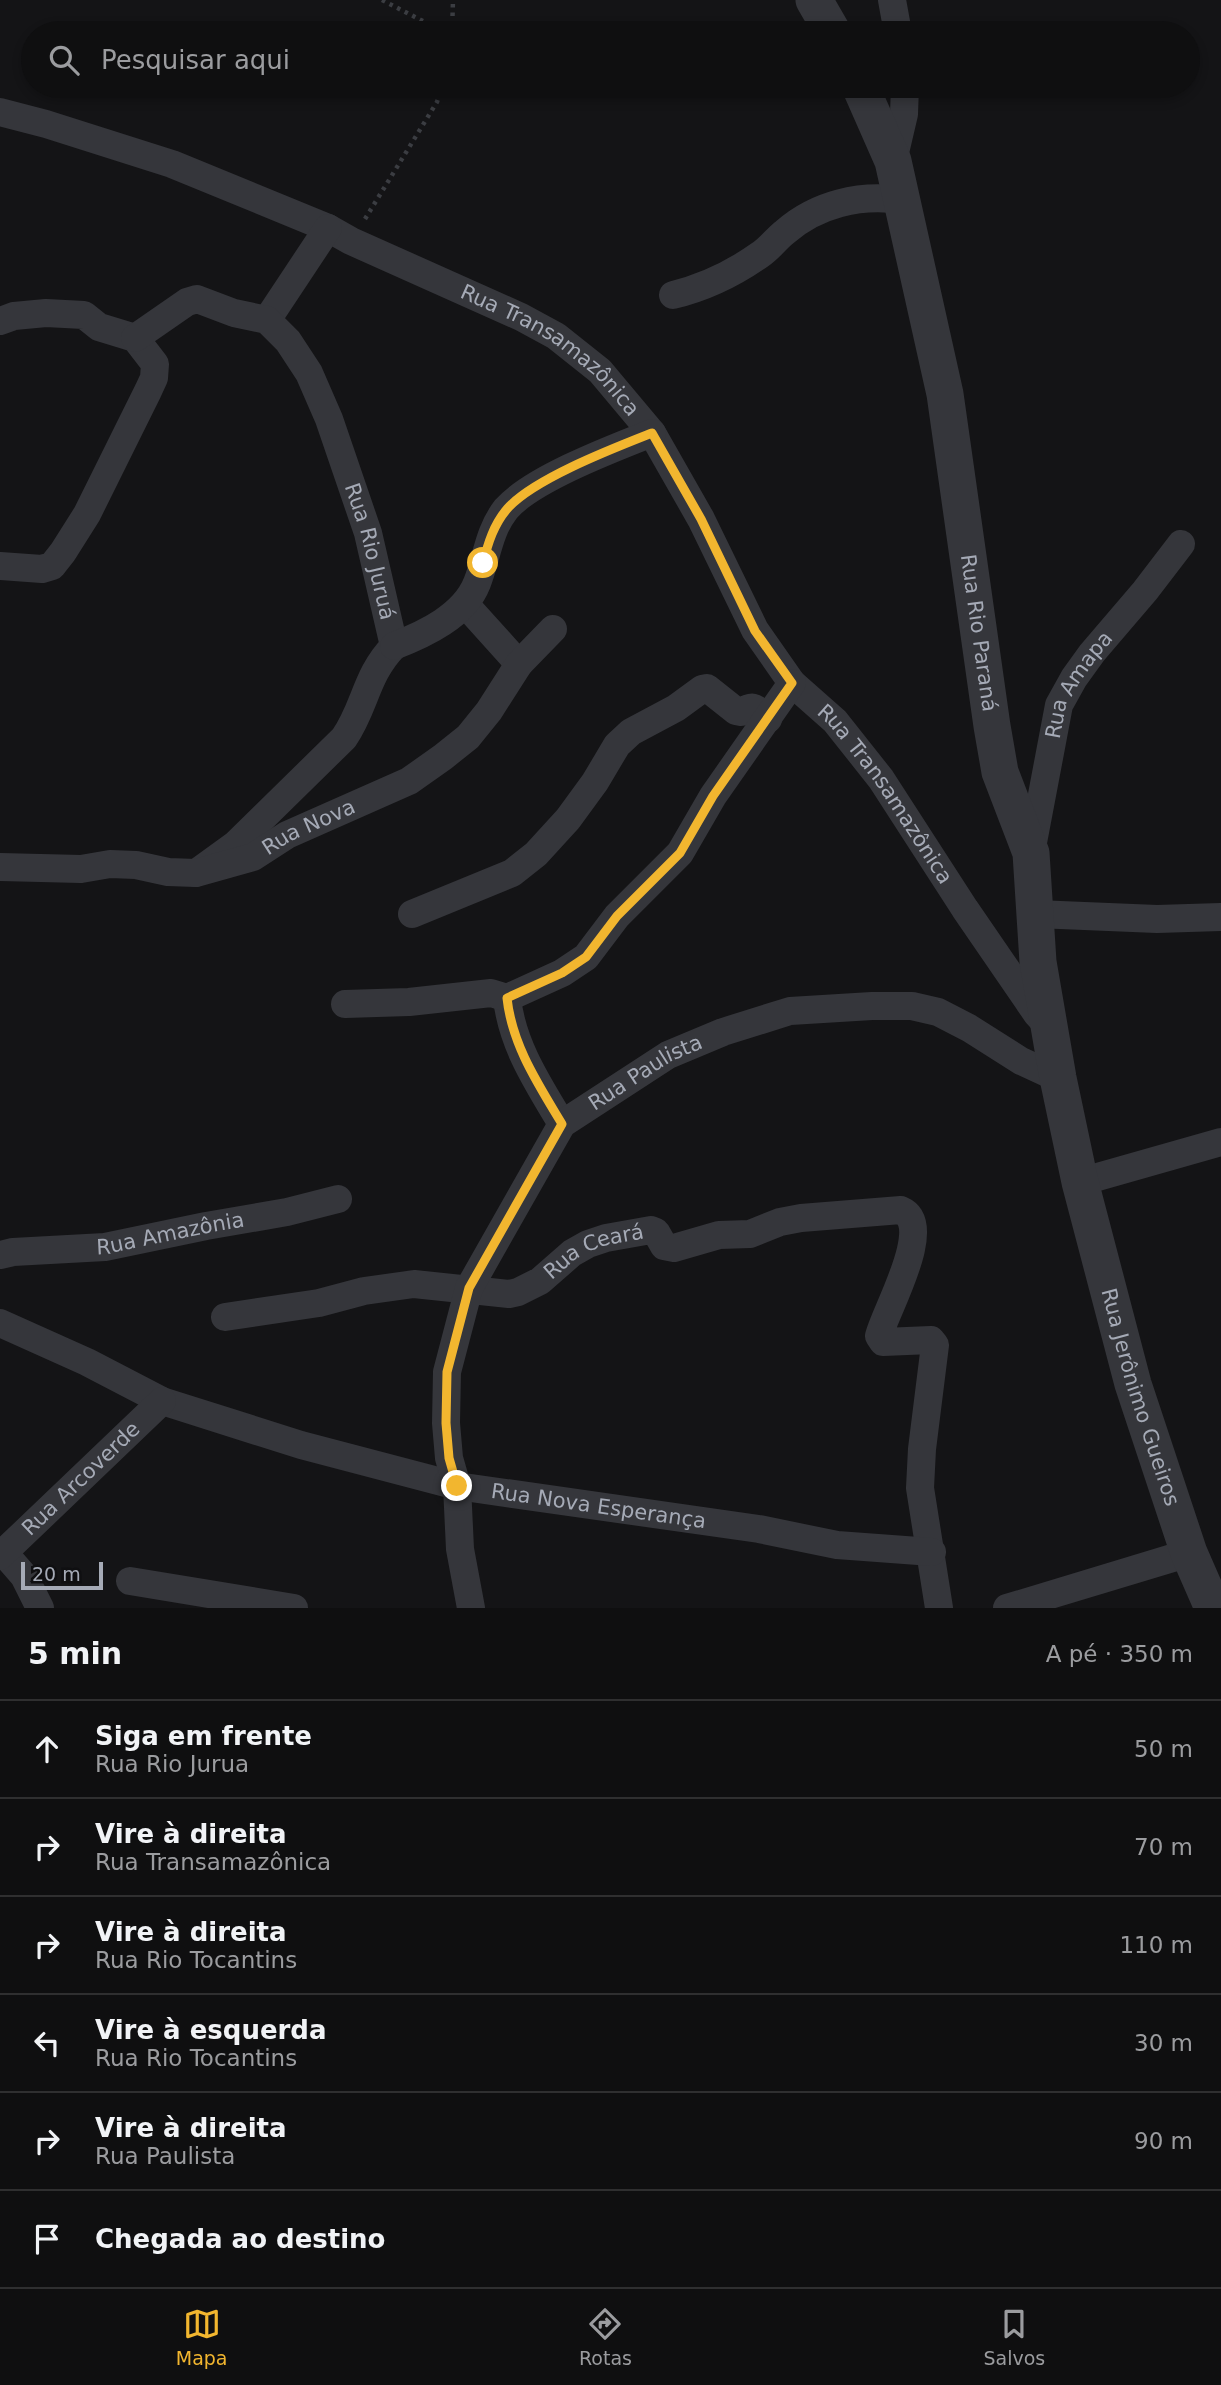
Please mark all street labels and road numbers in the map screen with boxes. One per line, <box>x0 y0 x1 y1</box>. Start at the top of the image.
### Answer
street label: Rua Transamazônica <box>457 280 644 421</box>
street label: Rua Rio Juruá <box>340 480 400 622</box>
street label: Rua Rio Paraná <box>956 553 1002 713</box>
street label: Rua Amapa <box>1041 626 1117 741</box>
street label: Rua Transamazônica <box>813 699 958 888</box>
street label: Rua Nova <box>258 794 359 860</box>
street label: Rua Paulista <box>584 1030 706 1115</box>
street label: Rua Amazônia <box>96 1208 246 1259</box>
street label: Rua Ceará <box>539 1220 645 1284</box>
street label: Rua Jerônimo Gueiros <box>1096 1286 1185 1509</box>
street label: Rua Arcoverde <box>17 1417 145 1540</box>
street label: Rua Nova Esperança <box>490 1479 708 1533</box>

